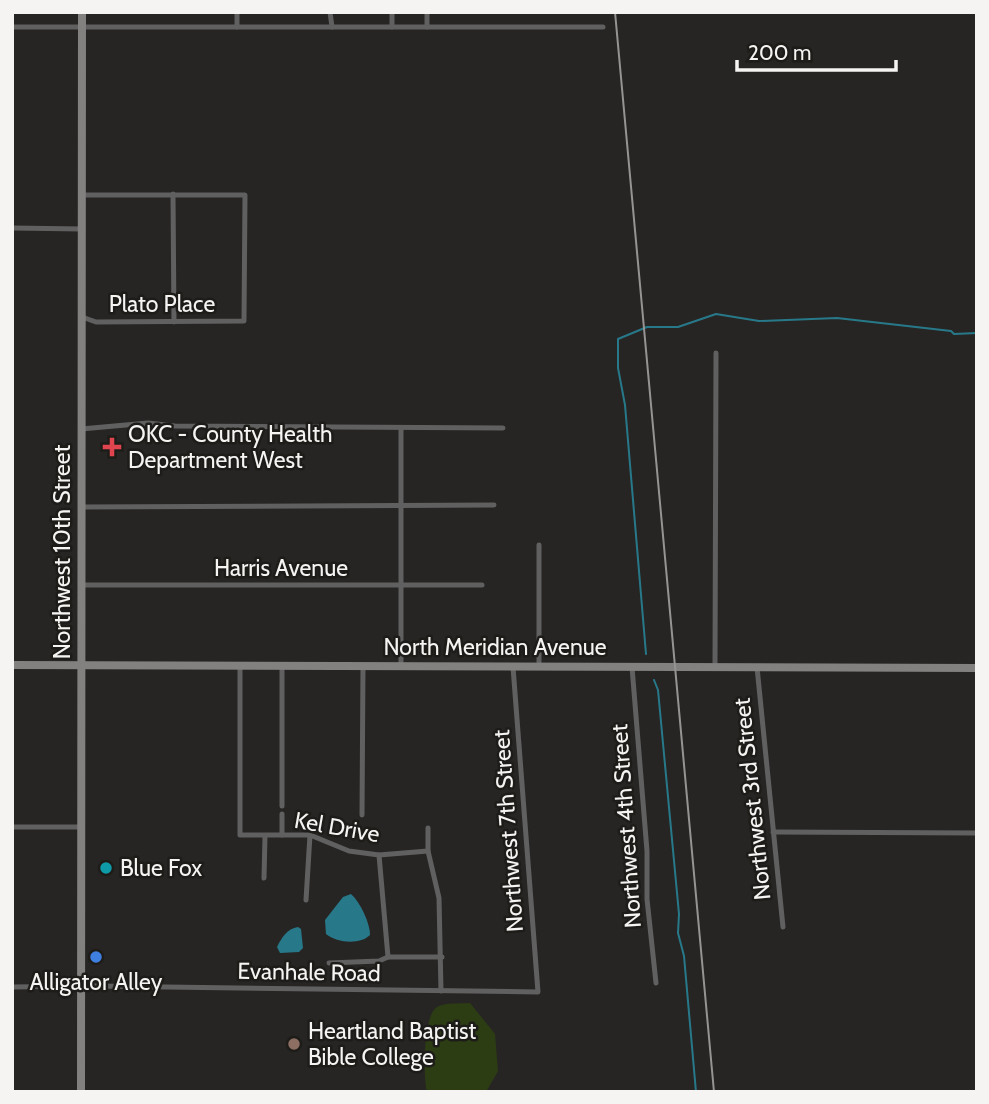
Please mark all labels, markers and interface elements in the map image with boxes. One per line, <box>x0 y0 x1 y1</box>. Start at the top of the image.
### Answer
scale bar <box>737 28 896 72</box>
text: 200 m <box>748 40 811 65</box>
street label: Plato Place <box>109 290 215 318</box>
place label: OKC - County Health Department West <box>128 420 332 474</box>
marker: OKC - County Health Department West <box>102 437 122 457</box>
street label: Northwest 10th Street <box>48 444 76 659</box>
street label: Harris Avenue <box>214 554 348 582</box>
street label: North Meridian Avenue <box>383 633 607 661</box>
street label: Northwest 3rd Street <box>727 696 777 901</box>
street label: Northwest 4th Street <box>605 723 647 929</box>
street label: Northwest 7th Street <box>487 729 529 933</box>
street label: Kel Drive <box>292 806 382 848</box>
place label: Blue Fox <box>120 854 202 882</box>
marker: Blue Fox <box>98 860 114 876</box>
marker: Alligator Alley <box>88 949 104 965</box>
street label: Evanhale Road <box>237 957 381 987</box>
place label: Alligator Alley <box>30 968 163 996</box>
place label: Heartland Baptist Bible College <box>308 1017 477 1071</box>
marker: Heartland Baptist Bible College <box>286 1036 302 1052</box>

